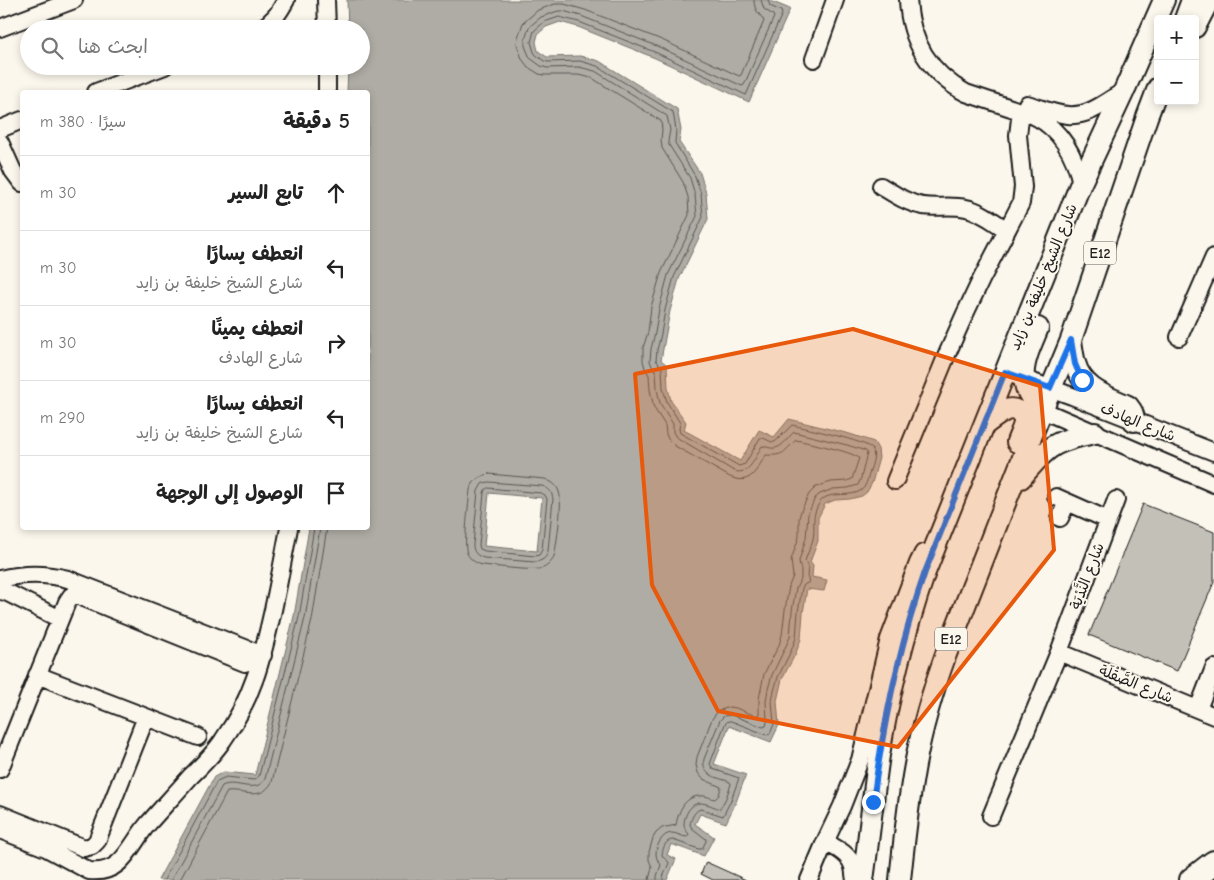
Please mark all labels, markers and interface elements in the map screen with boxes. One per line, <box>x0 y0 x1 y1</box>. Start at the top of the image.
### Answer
map controls <box>1154 15 1199 105</box>
button: + <box>1154 15 1199 60</box>
search box <box>20 20 370 75</box>
icon: search <box>38 34 66 62</box>
text: ابحث هنا <box>78 36 148 58</box>
button: − <box>1154 60 1199 105</box>
text: 5 دقيقة <box>283 109 350 133</box>
text: سيرًا · 380 m <box>40 113 126 131</box>
icon: ahead <box>322 179 350 207</box>
text: تابع السير <box>229 182 303 204</box>
text: 30 m <box>40 184 76 202</box>
street label: شارع الشيخ خليفة بن زايد <box>1005 201 1082 353</box>
road number: E12 <box>1084 242 1116 264</box>
text: انعطف يسارًا <box>206 243 303 265</box>
icon: left <box>322 254 350 282</box>
text: 30 m <box>40 259 76 277</box>
text: شارع الشيخ خليفة بن زايد <box>136 274 303 292</box>
text: انعطف يمينًا <box>211 318 303 340</box>
icon: right <box>322 329 350 357</box>
text: 30 m <box>40 334 76 352</box>
text: شارع الهادف <box>219 349 303 367</box>
route start <box>1071 369 1094 392</box>
text: انعطف يسارًا <box>206 393 303 415</box>
street label: شارع الهادف <box>1098 399 1178 446</box>
icon: left <box>322 404 350 432</box>
text: 290 m <box>40 409 85 427</box>
text: شارع الشيخ خليفة بن زايد <box>136 424 303 442</box>
icon: arrive <box>322 479 350 507</box>
text: الوصول إلى الوجهة <box>156 482 303 504</box>
street label: شارع النَّدْيَة <box>1066 540 1109 612</box>
road number: E12 <box>935 628 967 650</box>
street label: شارع الصَّقْلَة <box>1096 661 1176 708</box>
route end <box>862 791 885 814</box>

